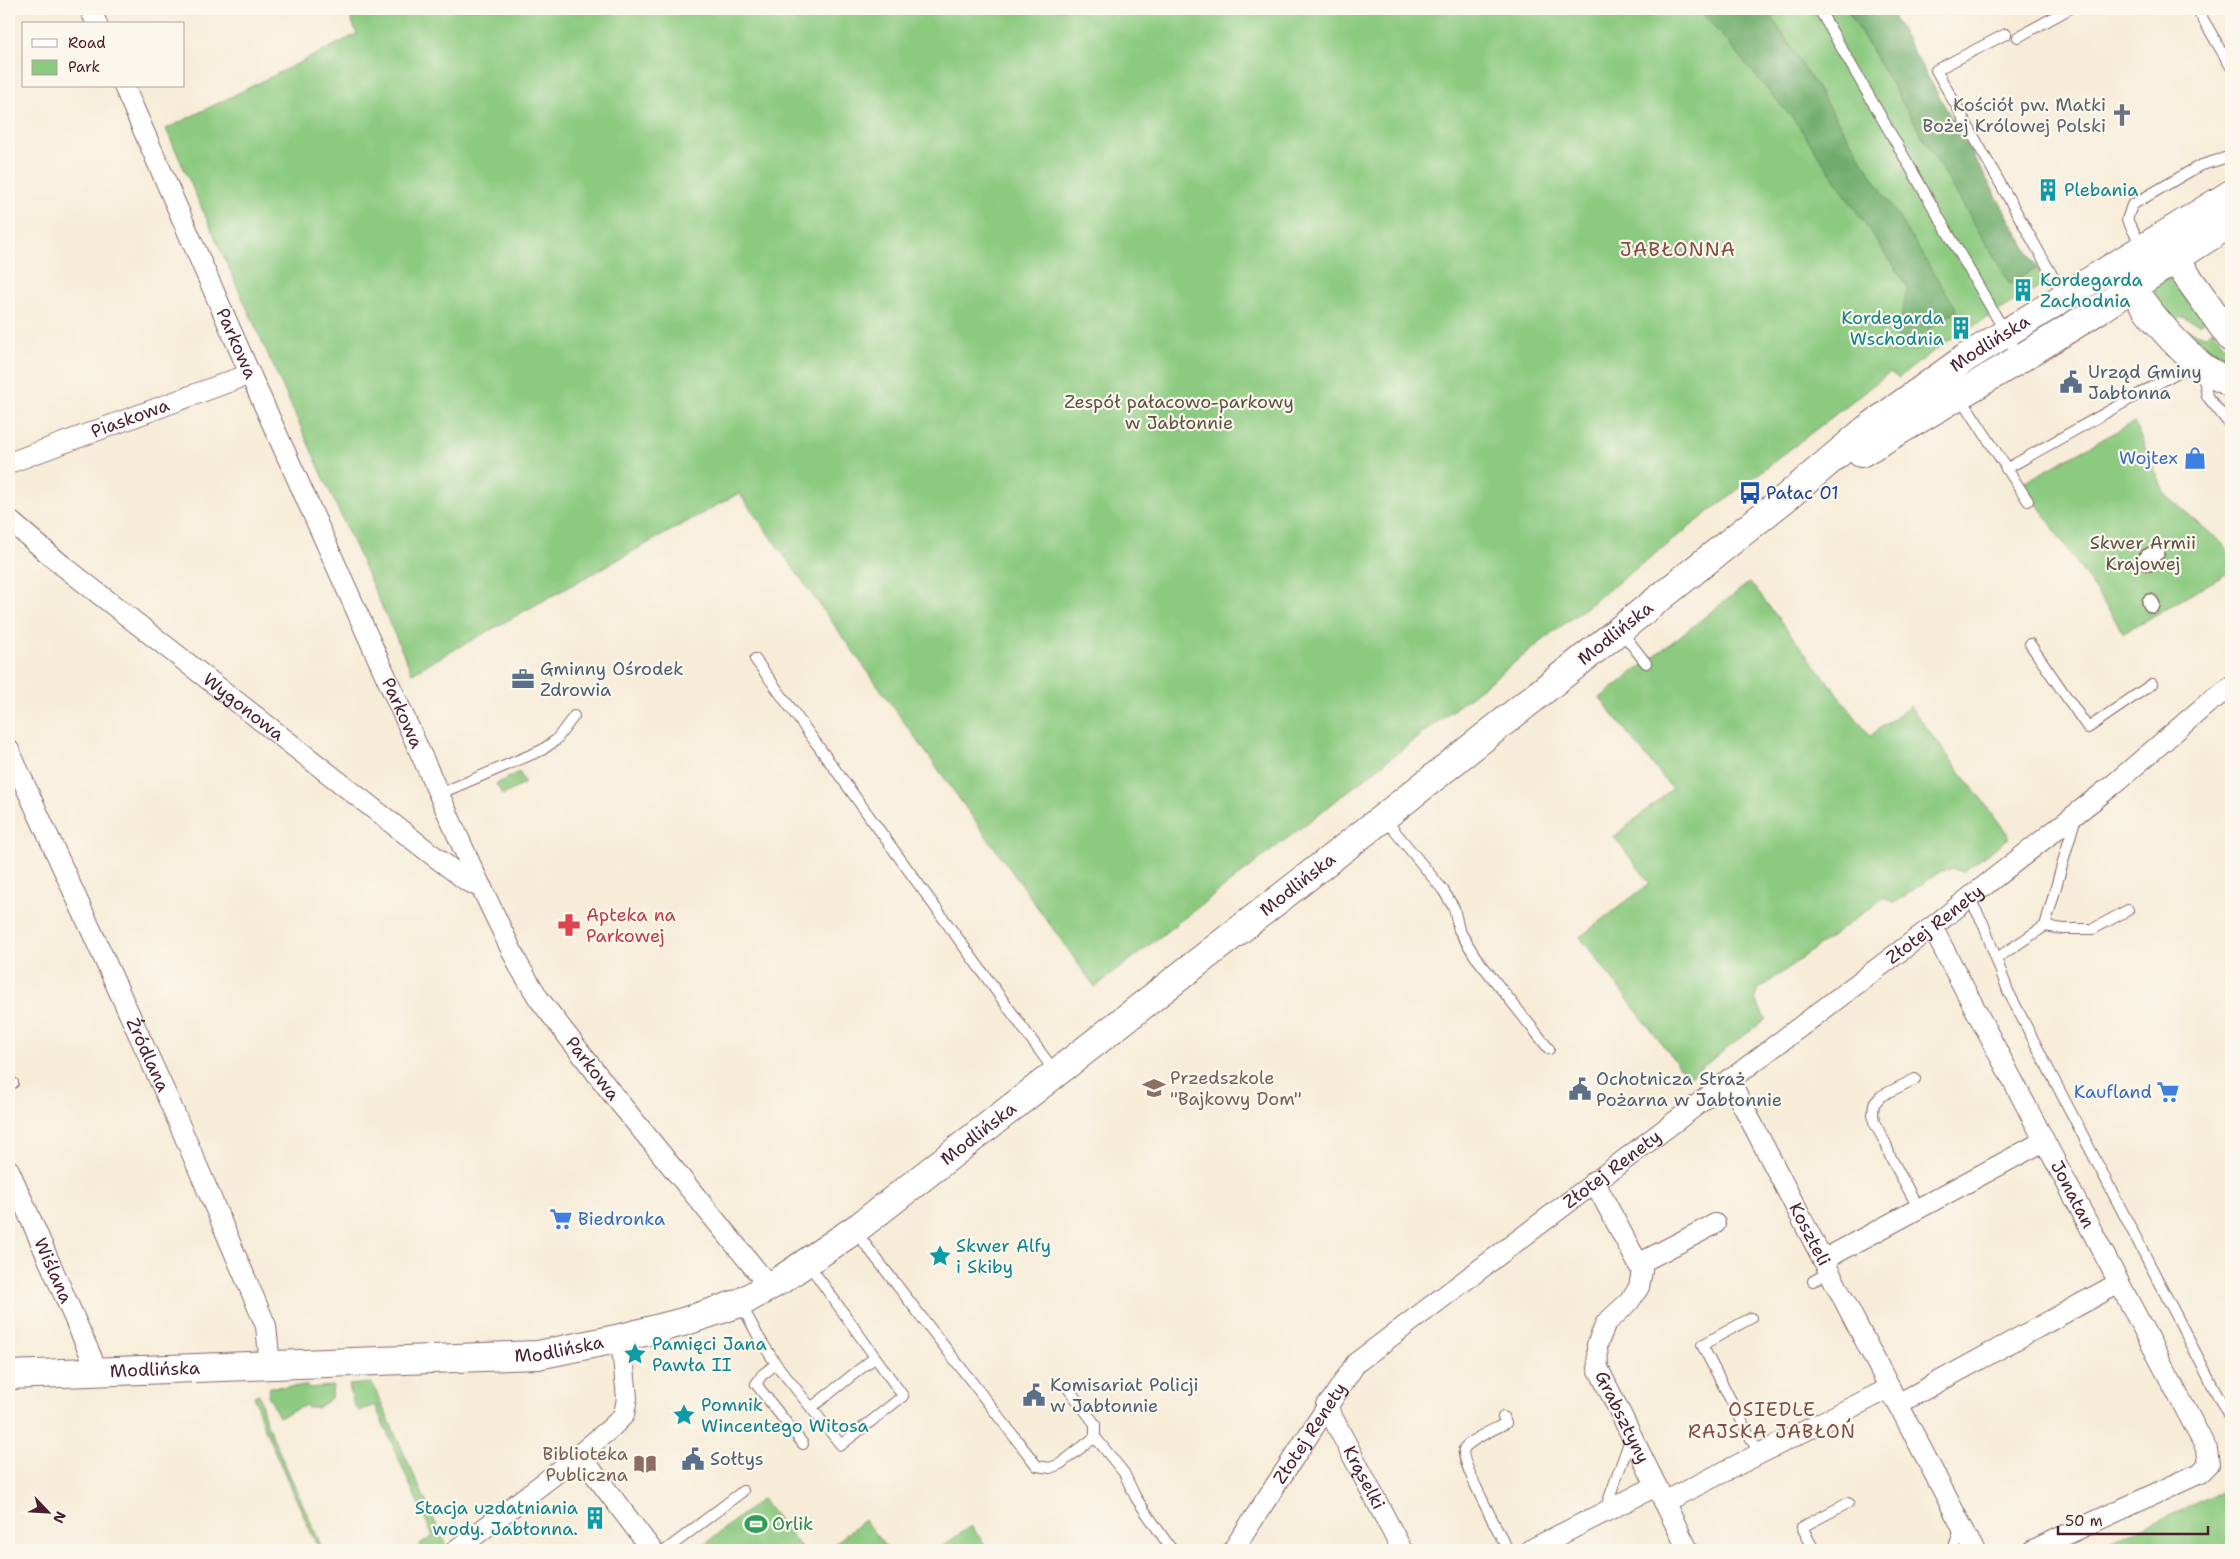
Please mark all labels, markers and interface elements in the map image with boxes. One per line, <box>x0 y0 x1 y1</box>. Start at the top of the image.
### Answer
legend <box>22 22 185 88</box>
text: Road <box>68 33 106 53</box>
text: Park <box>68 57 100 77</box>
place label: Kościół pw. Matki Bożej Królowej Polski <box>1923 93 2106 138</box>
church icon: Kościół pw. Matki Bożej Królowej Polski <box>2109 102 2135 128</box>
building icon: Plebania <box>2035 177 2061 203</box>
place label: Plebania <box>2064 178 2138 202</box>
district label: JABŁONNA <box>1620 236 1736 262</box>
place label: Kordegarda Zachodnia <box>2040 268 2143 313</box>
building icon: Kordegarda Zachodnia <box>2010 277 2036 303</box>
street label: Parkowa <box>211 304 263 383</box>
place label: Kordegarda Wschodnia <box>1841 306 1944 351</box>
street label: Modlińska <box>1945 309 2034 378</box>
building icon: Kordegarda Wschodnia <box>1948 315 1974 341</box>
place label: Urząd Gminy Jabłonna <box>2088 360 2202 405</box>
public building icon: Urząd Gminy Jabłonna <box>2058 369 2084 395</box>
park label: Zespół pałacowo-parkowy w Jabłonnie <box>1064 390 1294 435</box>
street label: Piaskowa <box>88 393 172 444</box>
shop icon: Wojtex <box>2182 445 2208 471</box>
place label: Wojtex <box>2119 446 2178 470</box>
bus stop icon: Pałac 01 <box>1737 480 1763 506</box>
place label: Pałac 01 <box>1766 481 1839 505</box>
park label: Skwer Armii Krajowej <box>2090 531 2196 576</box>
street label: Modlińska <box>1573 596 1658 671</box>
place label: Gminny Ośrodek Zdrowia <box>540 657 684 702</box>
office icon: Gminny Ośrodek Zdrowia <box>510 666 536 692</box>
street label: Wygonowa <box>198 668 289 746</box>
street label: Parkowa <box>376 674 429 752</box>
street label: Modlińska <box>1255 847 1340 922</box>
street label: Złotej Renety <box>1881 879 1988 970</box>
place label: Apteka na Parkowej <box>586 903 676 948</box>
pharmacy icon: Apteka na Parkowej <box>556 912 582 938</box>
street label: Źródlana <box>121 1014 175 1096</box>
street label: Parkowa <box>560 1031 625 1105</box>
place label: Przedszkole "Bajkowy Dom" <box>1170 1066 1302 1111</box>
place label: Ochotnicza Straż Pożarna w Jabłonnie <box>1596 1067 1782 1112</box>
school or university icon: Przedszkole "Bajkowy Dom" <box>1141 1075 1167 1101</box>
public building icon: Ochotnicza Straż Pożarna w Jabłonnie <box>1567 1076 1593 1102</box>
supermarket icon: Kaufland <box>2155 1079 2181 1105</box>
place label: Kaufland <box>2074 1080 2152 1104</box>
street label: Modlińska <box>935 1096 1021 1171</box>
street label: Złotej Renety <box>1558 1124 1666 1214</box>
street label: Jonatan <box>2045 1156 2100 1232</box>
street label: Koszteli <box>1783 1198 1836 1270</box>
supermarket icon: Biedronka <box>548 1206 574 1232</box>
place label: Biedronka <box>578 1207 665 1231</box>
street label: Wiślana <box>28 1234 78 1307</box>
place label: Skwer Alfy i Skiby <box>956 1234 1051 1279</box>
place icon: Skwer Alfy i Skiby <box>927 1243 953 1269</box>
street label: Modlińska <box>514 1330 606 1368</box>
place label: Pamięci Jana Pawła II <box>652 1332 767 1377</box>
place icon: Pamięci Jana Pawła II <box>622 1341 648 1367</box>
street label: Modlińska <box>109 1356 200 1383</box>
street label: Grabsztyny <box>1589 1367 1655 1467</box>
place label: Komisariat Policji w Jabłonnie <box>1050 1373 1199 1418</box>
street label: Złotej Renety <box>1268 1378 1352 1488</box>
public building icon: Komisariat Policji w Jabłonnie <box>1021 1382 1047 1408</box>
place label: Pomnik Wincentego Witosa <box>701 1393 869 1438</box>
district label: OSIEDLE RAJSKA JABŁOŃ <box>1688 1397 1856 1444</box>
place icon: Pomnik Wincentego Witosa <box>671 1402 697 1428</box>
place label: Biblioteka Publiczna <box>543 1442 628 1487</box>
street label: Krąselki <box>1338 1442 1391 1514</box>
public building icon: Sołtys <box>680 1446 706 1472</box>
place label: Sołtys <box>710 1447 764 1471</box>
library icon: Biblioteka Publiczna <box>632 1451 658 1477</box>
north arrow <box>22 1486 72 1536</box>
place label: Stacja uzdatniania wody. Jabłonna. <box>415 1496 578 1541</box>
scale bar <box>2058 1504 2208 1536</box>
building icon: Stacja uzdatniania wody. Jabłonna. <box>582 1505 608 1531</box>
text: N <box>49 1509 70 1526</box>
sports icon: Orlik <box>743 1511 769 1537</box>
text: 50 m <box>2065 1511 2103 1531</box>
place label: Orlik <box>772 1512 813 1536</box>

